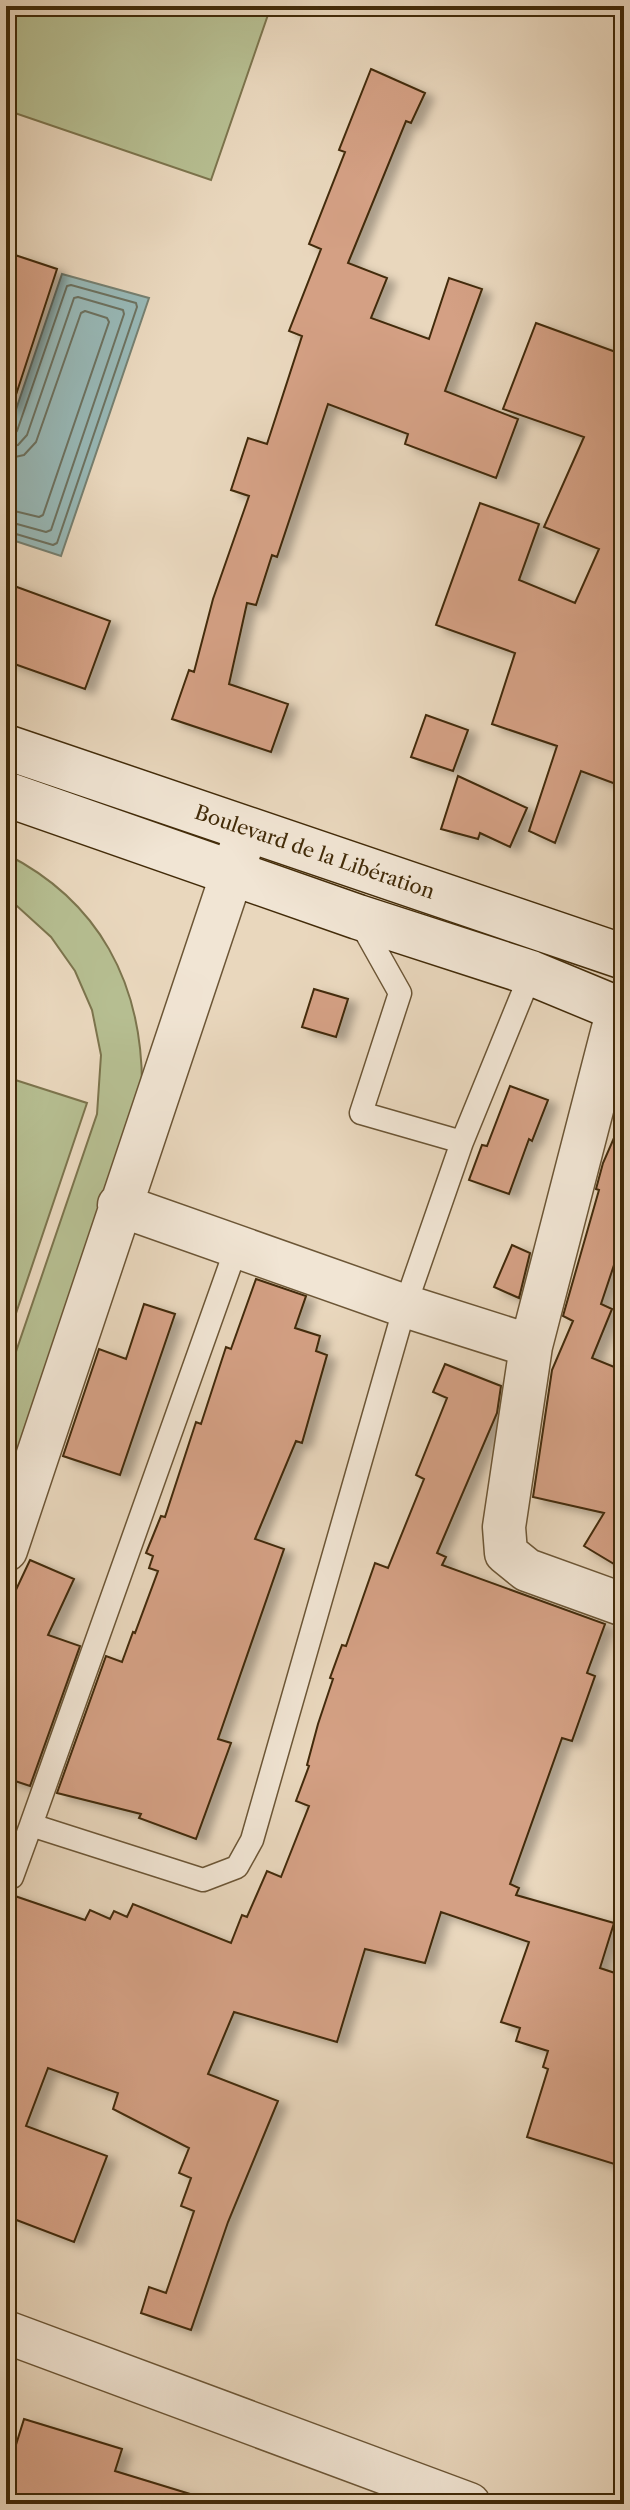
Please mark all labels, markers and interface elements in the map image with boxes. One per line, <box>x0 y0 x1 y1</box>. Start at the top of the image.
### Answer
street label: Boulevard de la Libération <box>192 800 438 904</box>

